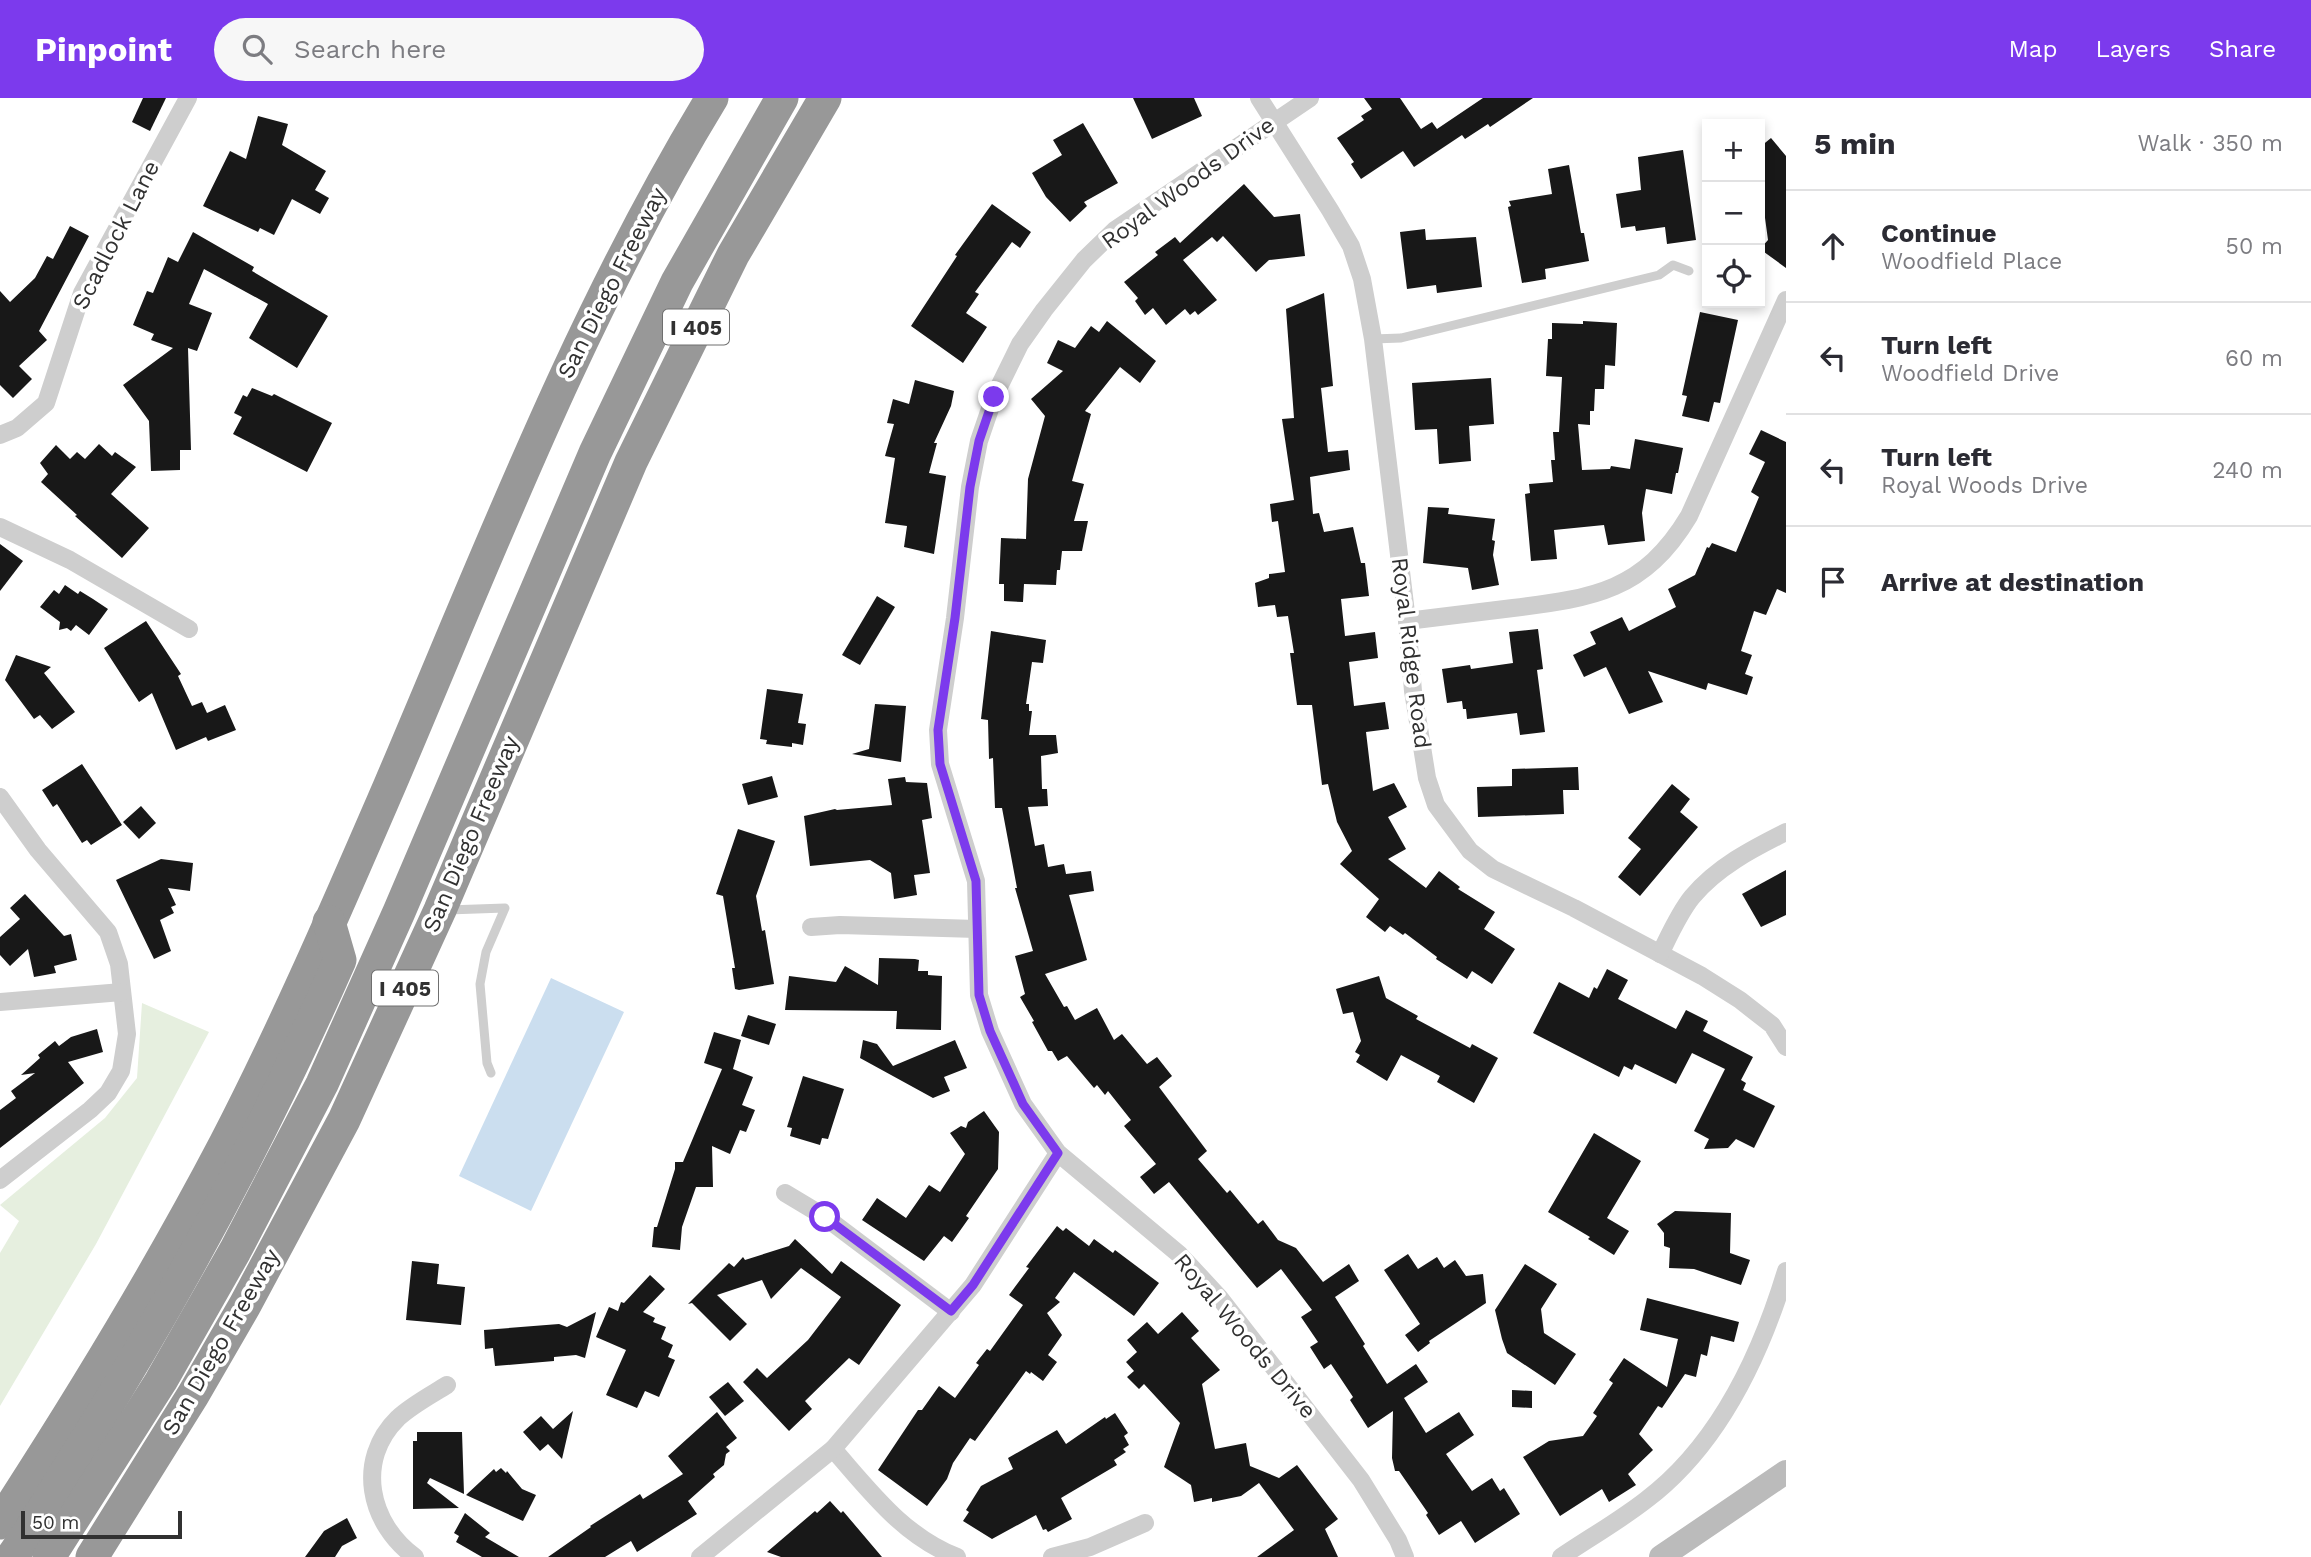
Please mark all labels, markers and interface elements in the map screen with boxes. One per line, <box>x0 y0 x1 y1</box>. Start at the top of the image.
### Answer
search box <box>214 18 704 81</box>
text: Pinpoint <box>35 30 172 69</box>
icon: search <box>238 30 276 68</box>
text: Search here <box>294 34 446 64</box>
text: Map <box>2009 35 2057 63</box>
text: Layers <box>2095 35 2171 63</box>
text: Share <box>2209 35 2276 63</box>
street label: Royal Woods Drive <box>1096 111 1280 255</box>
map controls <box>1702 119 1765 308</box>
button: + <box>1702 119 1765 182</box>
text: 5 min <box>1814 126 1896 161</box>
text: Walk · 350 m <box>2137 130 2283 157</box>
street label: Scadlock Lane <box>67 156 165 314</box>
button: − <box>1702 182 1765 245</box>
street label: San Diego Freeway <box>552 183 672 383</box>
text: Continue <box>1881 218 1997 248</box>
icon: ahead <box>1814 227 1852 265</box>
text: 50 m <box>2226 233 2283 260</box>
button: locate <box>1702 245 1765 308</box>
text: Woodfield Place <box>1881 248 2062 275</box>
road number: I 405 <box>663 310 729 344</box>
text: Turn left <box>1881 330 1992 360</box>
icon: left <box>1814 339 1852 377</box>
text: 60 m <box>2225 345 2283 372</box>
text: Woodfield Drive <box>1881 360 2059 387</box>
route end <box>978 381 1009 412</box>
text: Turn left <box>1881 442 1992 472</box>
icon: left <box>1814 451 1852 489</box>
text: 240 m <box>2212 457 2283 484</box>
text: Royal Woods Drive <box>1881 472 2088 499</box>
street label: Royal Ridge Road <box>1386 556 1436 750</box>
icon: arrive <box>1814 563 1852 601</box>
text: Arrive at destination <box>1881 567 2144 597</box>
street label: San Diego Freeway <box>417 732 525 936</box>
road number: I 405 <box>372 970 438 1006</box>
route start <box>809 1201 840 1232</box>
street label: San Diego Freeway <box>157 1244 285 1440</box>
street label: Royal Woods Drive <box>1168 1248 1322 1424</box>
scale bar <box>21 1508 182 1540</box>
text: 50 m <box>32 1511 79 1534</box>

